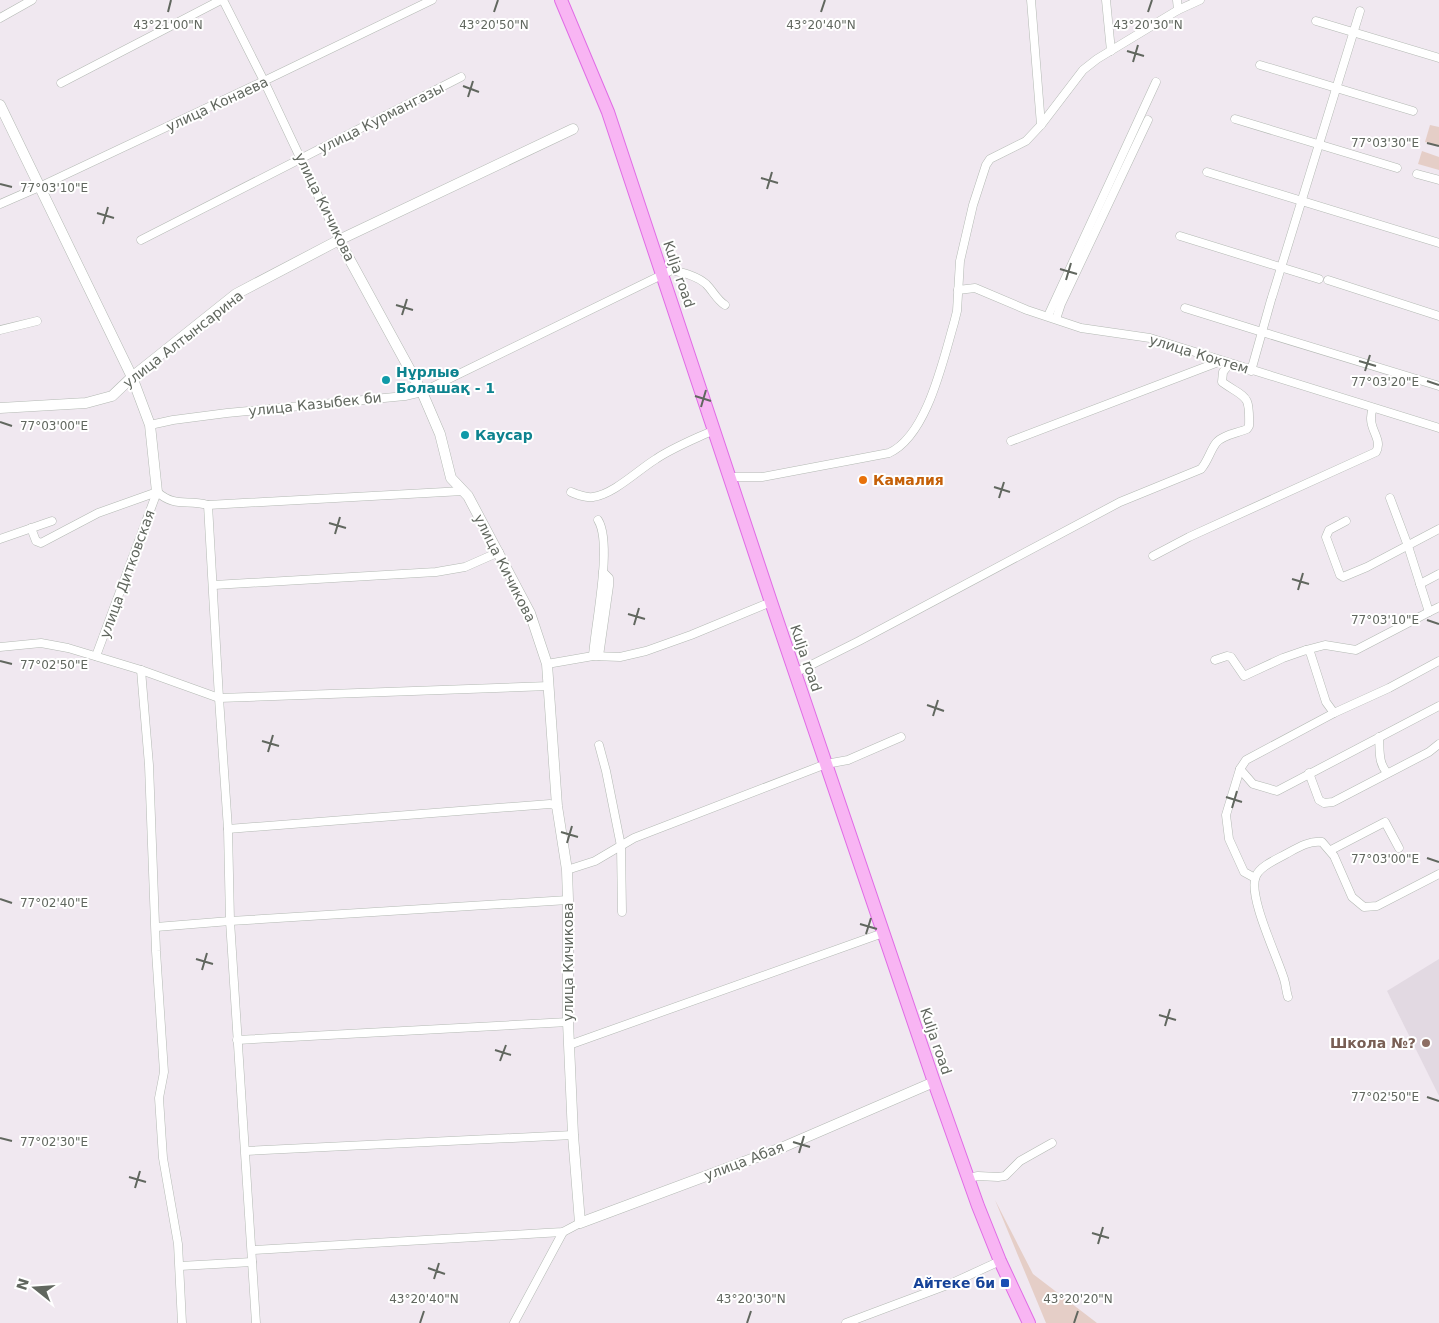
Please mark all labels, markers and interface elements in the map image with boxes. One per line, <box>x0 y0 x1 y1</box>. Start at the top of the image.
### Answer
text: 43°21'00"N <box>133 18 203 32</box>
text: 43°20'50"N <box>459 18 529 32</box>
text: 43°20'40"N <box>786 18 856 32</box>
text: 43°20'30"N <box>1113 18 1183 32</box>
street label: улица Конаева <box>164 73 270 135</box>
street label: улица Курмангазы <box>316 79 446 157</box>
text: 77°03'30"E <box>1351 136 1419 150</box>
street label: улица Кичикова <box>292 150 358 264</box>
text: 77°03'10"E <box>20 181 88 195</box>
street label: Kulja road <box>660 238 698 310</box>
street label: улица Алтынсарина <box>120 287 246 391</box>
street label: улица Коктем <box>1147 331 1251 377</box>
place label: Нұрлыө Болашақ - 1 <box>396 364 495 396</box>
marker: Нұрлыө Болашақ - 1 <box>380 374 392 386</box>
text: 77°03'20"E <box>1351 375 1419 389</box>
street label: улица Казыбек би <box>248 389 382 419</box>
text: 77°03'00"E <box>20 419 88 433</box>
place label: Каусар <box>475 427 533 443</box>
marker: Каусар <box>459 429 471 441</box>
place label: Камалия <box>873 472 944 488</box>
marker: Камалия <box>857 474 869 486</box>
street label: улица Дитковская <box>96 508 158 640</box>
street label: улица Кичикова <box>471 511 539 625</box>
text: 77°03'10"E <box>1351 613 1419 627</box>
street label: Kulja road <box>787 622 825 694</box>
text: 77°02'50"E <box>20 658 88 672</box>
text: 77°03'00"E <box>1351 852 1419 866</box>
text: 77°02'40"E <box>20 896 88 910</box>
street label: улица Кичикова <box>560 902 576 1022</box>
street label: Kulja road <box>917 1005 955 1077</box>
place label: Школа №? <box>1330 1035 1416 1051</box>
marker: Школа №? <box>1420 1037 1432 1049</box>
text: 77°02'50"E <box>1351 1090 1419 1104</box>
text: 77°02'30"E <box>20 1135 88 1149</box>
street label: улица Абая <box>702 1138 786 1184</box>
north arrow <box>10 1263 60 1313</box>
place label: Айтеке би <box>913 1275 995 1291</box>
text: N <box>13 1276 32 1292</box>
marker: Айтеке би <box>999 1277 1011 1289</box>
text: 43°20'40"N <box>389 1292 459 1306</box>
text: 43°20'30"N <box>716 1292 786 1306</box>
text: 43°20'20"N <box>1043 1292 1113 1306</box>

